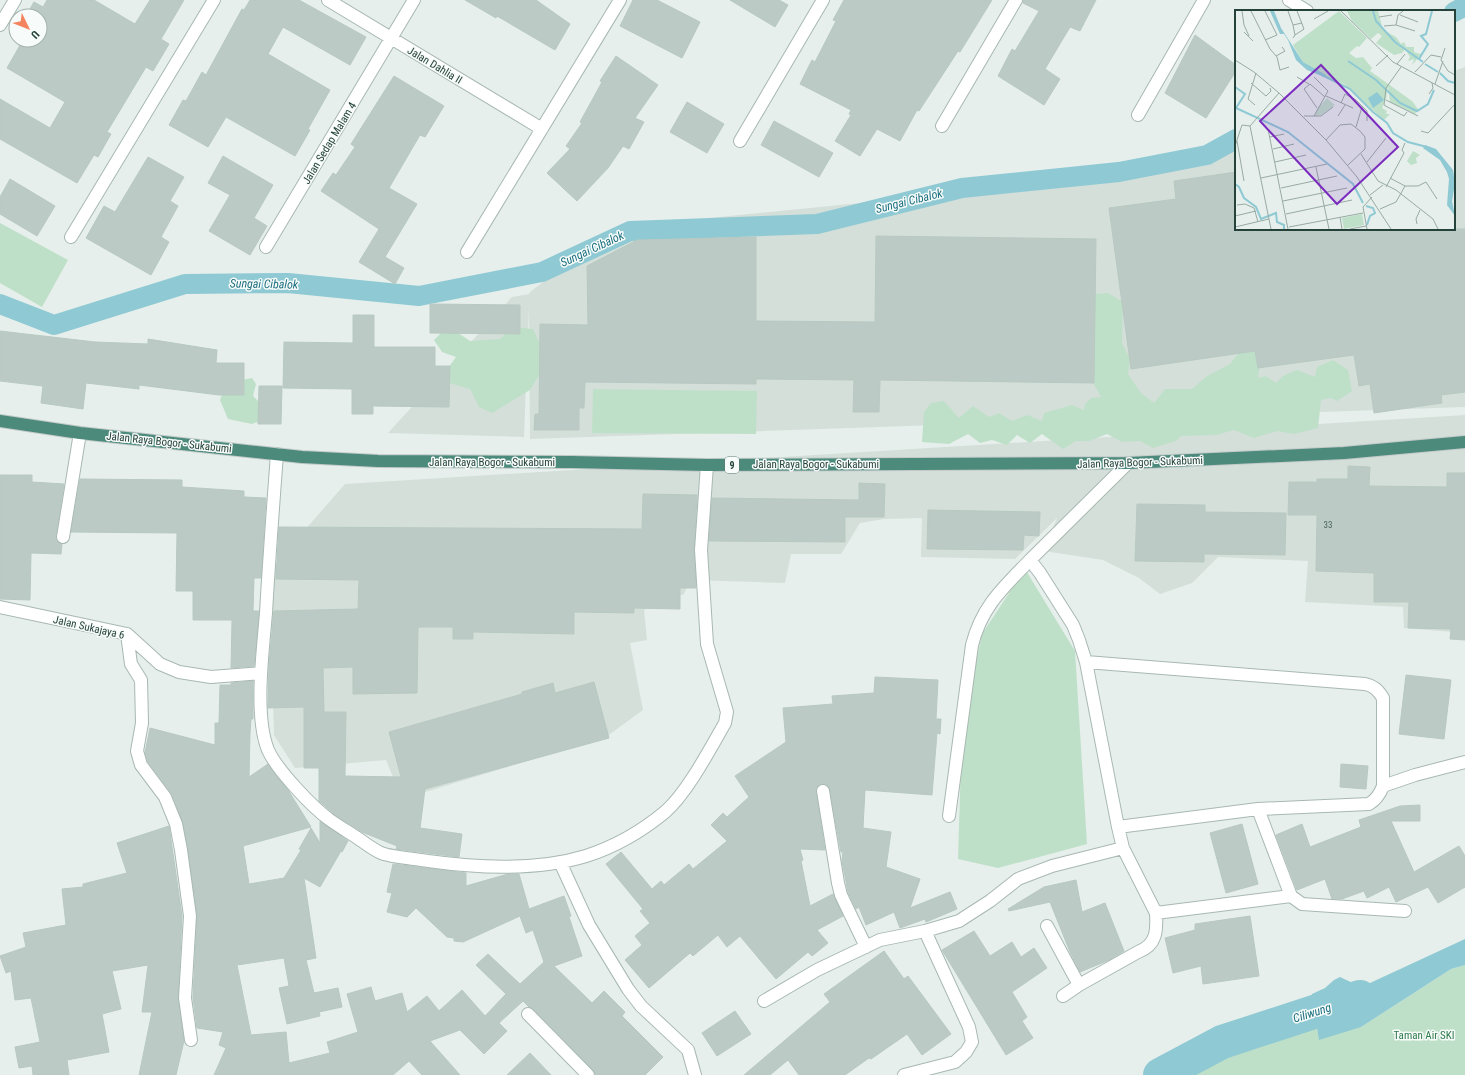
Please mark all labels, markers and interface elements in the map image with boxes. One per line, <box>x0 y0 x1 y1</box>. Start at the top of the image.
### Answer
north arrow <box>8 8 48 48</box>
inset map <box>1235 10 1455 230</box>
text: U <box>28 28 42 41</box>
street label: Jalan Dahlia II <box>405 44 464 87</box>
street label: Jalan Sedap Malam 4 <box>300 99 359 187</box>
water label: Sungai Cibalok <box>874 186 945 216</box>
water label: Sungai Cibalok <box>558 228 627 270</box>
water label: Sungai Cibalok <box>230 276 299 292</box>
street label: Jalan Raya Bogor - Sukabumi <box>106 429 232 456</box>
street label: Jalan Raya Bogor - Sukabumi <box>1077 454 1203 471</box>
street label: Jalan Raya Bogor - Sukabumi <box>429 456 555 469</box>
road number: 9 <box>725 457 739 473</box>
street label: Jalan Raya Bogor - Sukabumi <box>753 458 879 471</box>
house number: 33 <box>1324 520 1332 530</box>
street label: Jalan Sukajaya 6 <box>52 613 126 642</box>
water label: Ciliwung <box>1291 1000 1333 1026</box>
park label: Taman Air SKI <box>1394 1029 1455 1042</box>

